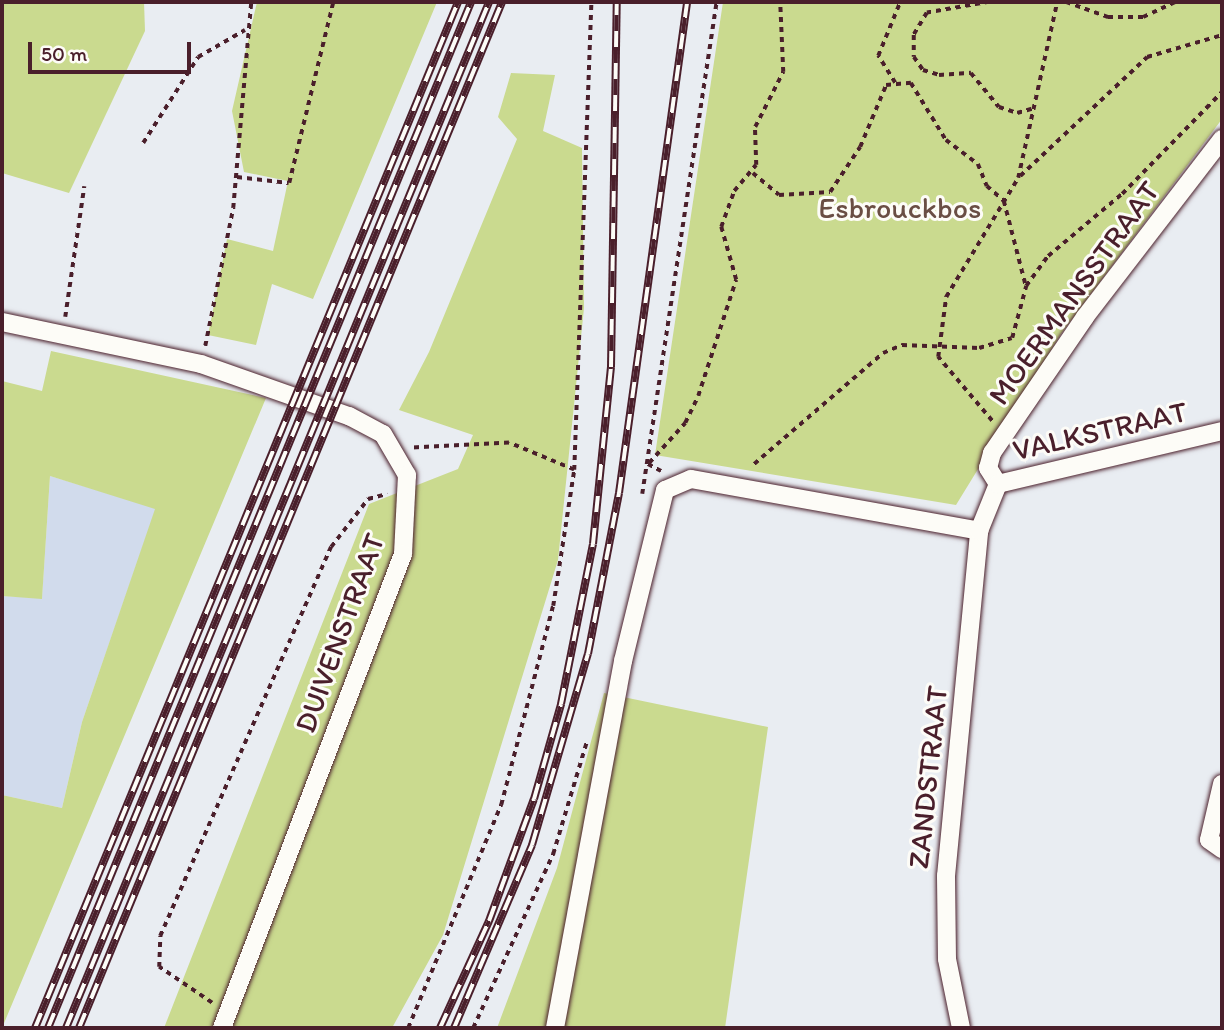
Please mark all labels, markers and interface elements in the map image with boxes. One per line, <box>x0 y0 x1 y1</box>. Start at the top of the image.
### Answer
scale bar <box>32 28 194 72</box>
text: 50 m <box>41 41 87 66</box>
street label: MOERMANSSTRAAT <box>981 174 1167 412</box>
park label: Esbrouckbos <box>819 190 981 226</box>
street label: VALKSTRAAT <box>1009 393 1191 469</box>
street label: DUIVENSTRAAT <box>287 528 393 738</box>
street label: ZANDSTRAAT <box>900 684 956 870</box>

